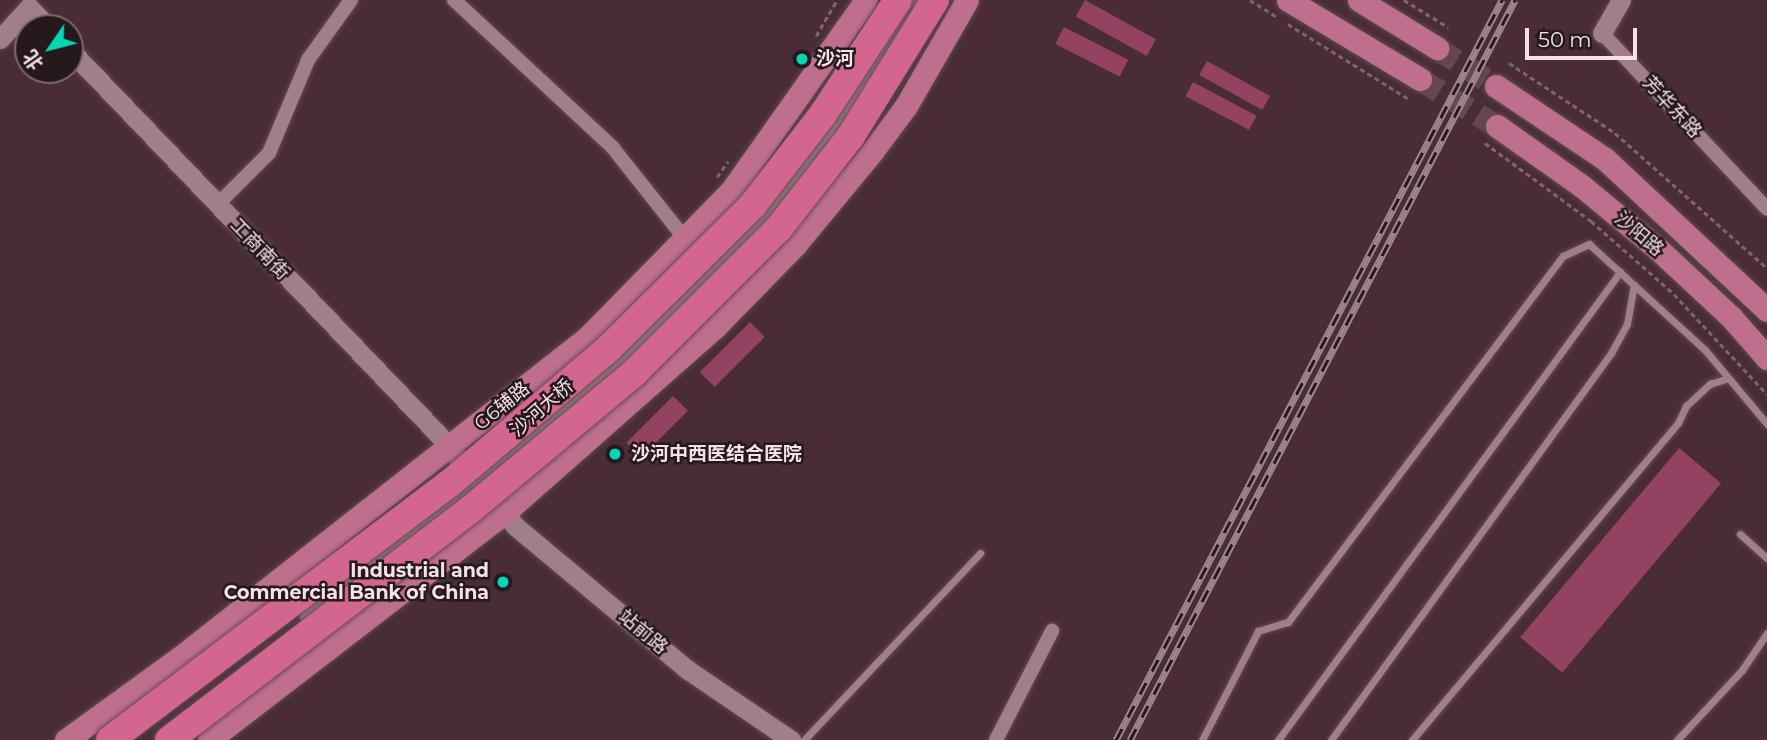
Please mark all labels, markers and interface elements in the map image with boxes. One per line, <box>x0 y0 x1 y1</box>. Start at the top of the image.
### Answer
north arrow <box>14 14 84 84</box>
scale bar <box>1529 14 1641 58</box>
text: 50 m <box>1538 27 1592 52</box>
text: 北 <box>18 46 48 75</box>
place label: 沙河 <box>816 48 854 70</box>
marker: 沙河 <box>794 51 810 67</box>
street label: 芳华东路 <box>1638 71 1706 143</box>
street label: 沙阳路 <box>1610 207 1668 261</box>
street label: 工商南街 <box>225 214 295 284</box>
street label: 沙河大桥 <box>506 374 578 442</box>
street label: G6辅路 <box>470 377 534 435</box>
place label: 沙河中西医结合医院 <box>631 443 802 465</box>
marker: 沙河中西医结合医院 <box>605 444 625 464</box>
place label: Industrial and Commercial Bank of China <box>224 560 489 604</box>
marker: Industrial and Commercial Bank of China <box>495 574 511 590</box>
street label: 站前路 <box>614 605 672 659</box>

